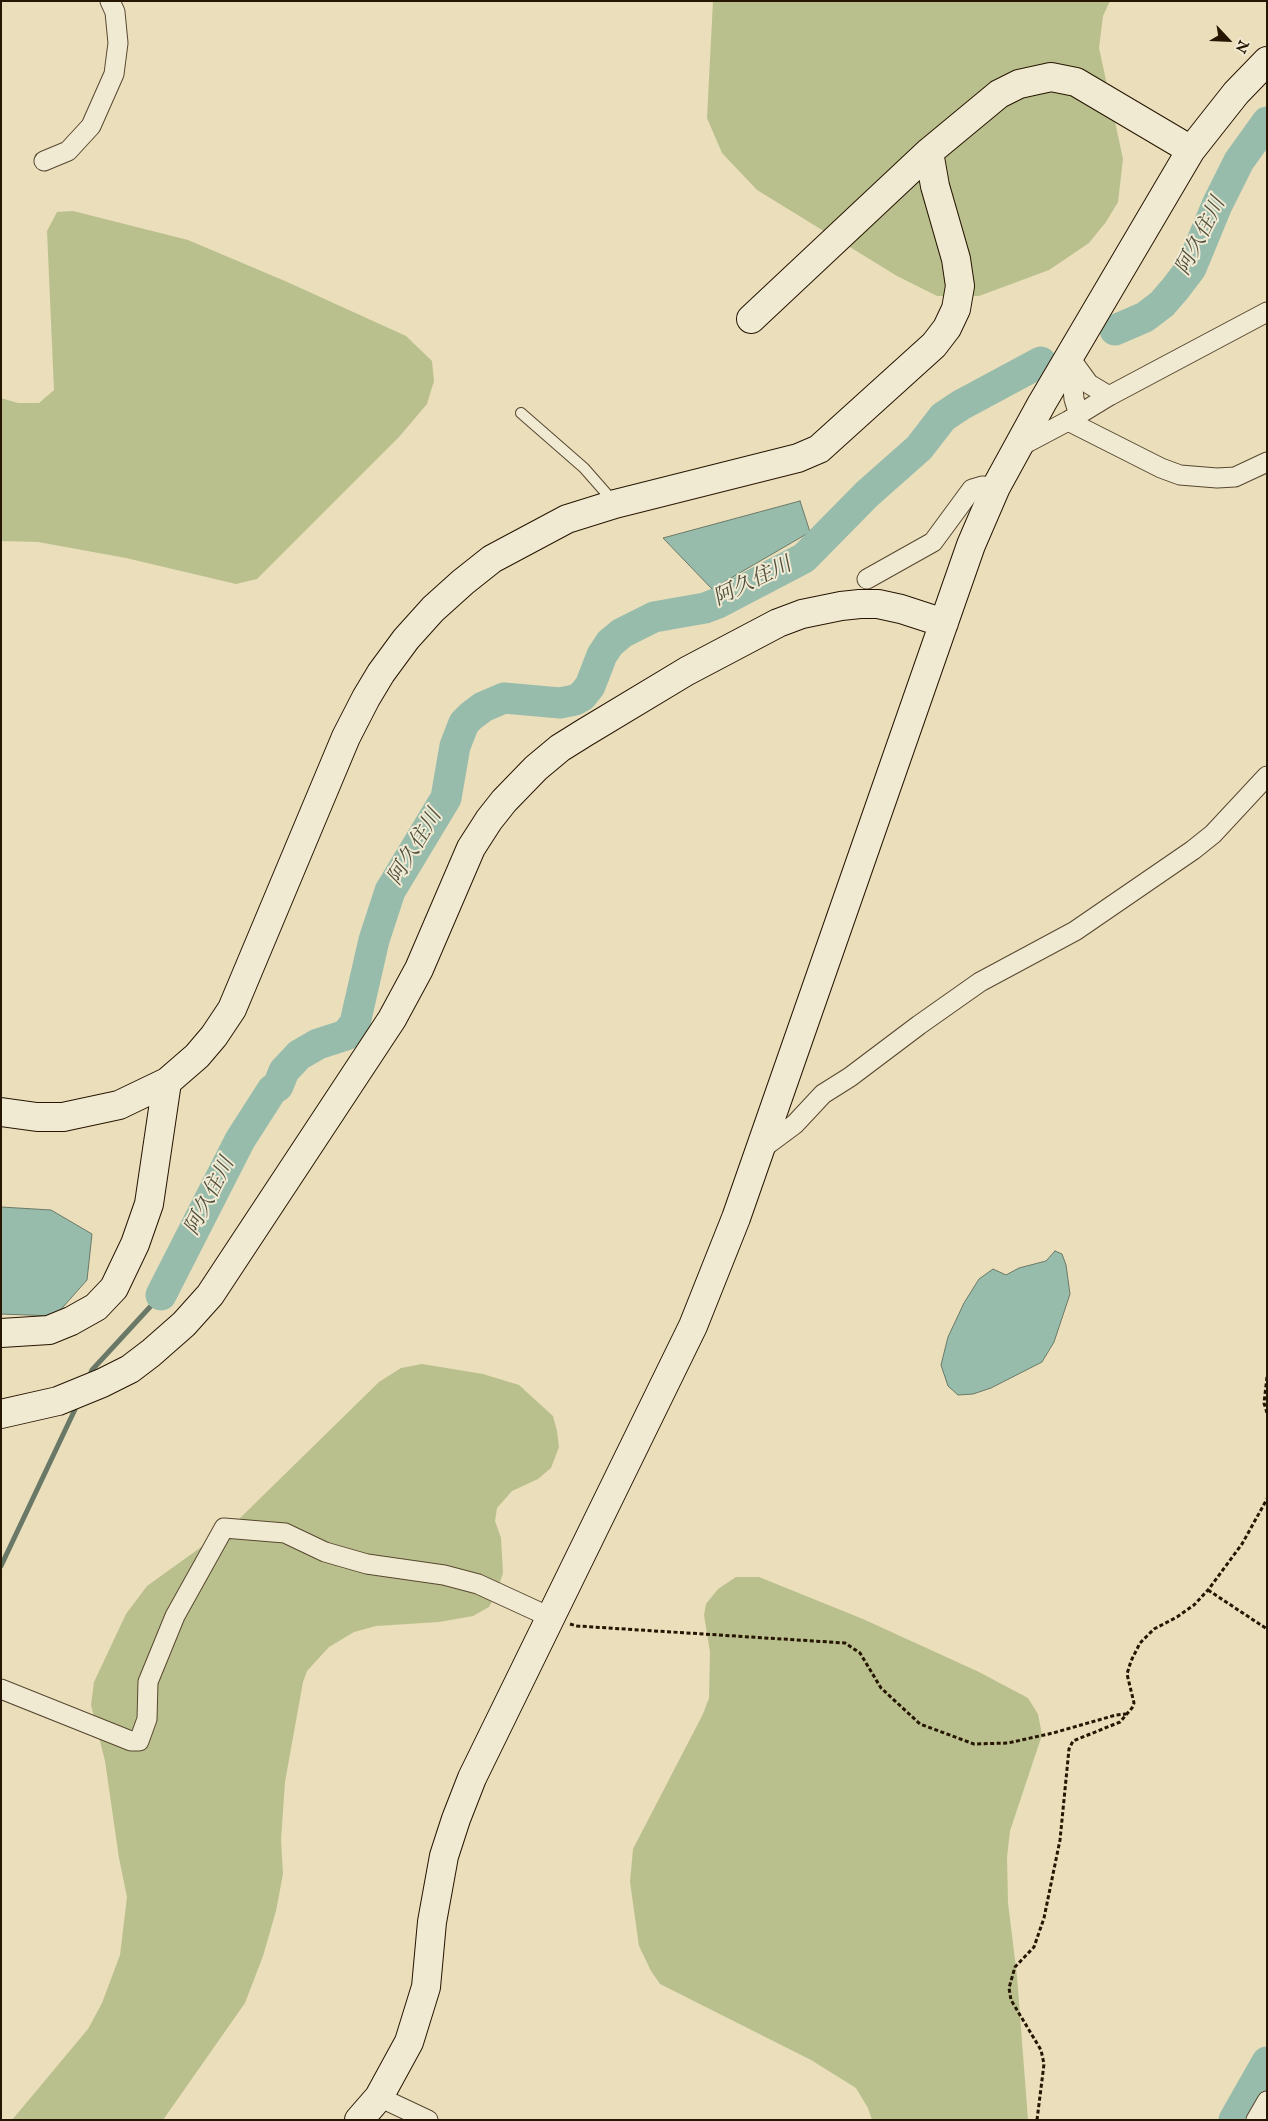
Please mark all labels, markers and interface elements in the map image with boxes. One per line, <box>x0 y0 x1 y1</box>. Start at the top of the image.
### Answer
north arrow <box>1203 15 1253 65</box>
text: N <box>1231 37 1252 56</box>
water label: 阿久住川 <box>1172 194 1232 280</box>
water label: 阿久住川 <box>710 553 796 613</box>
water label: 阿久住川 <box>384 806 448 890</box>
water label: 阿久住川 <box>181 1154 241 1240</box>

